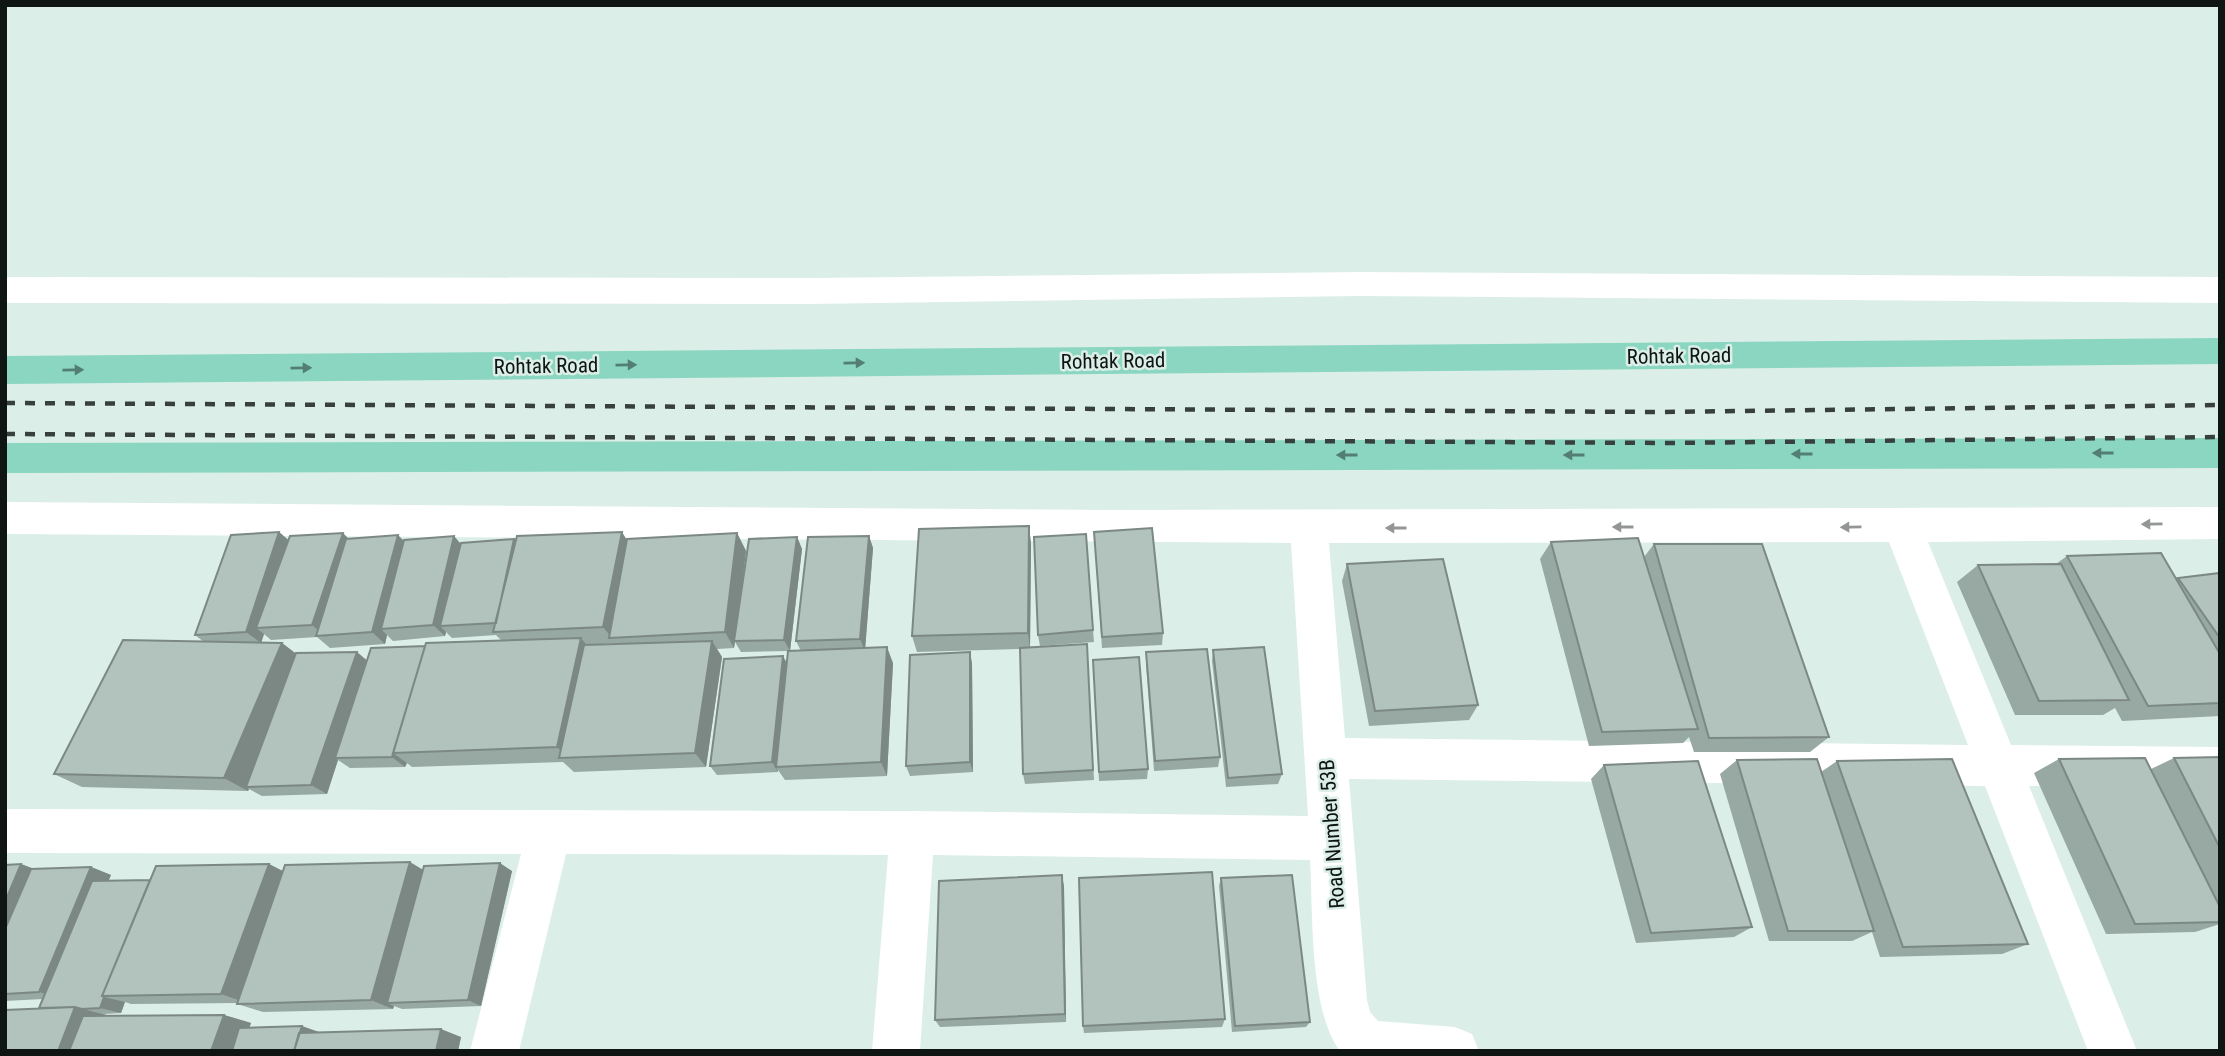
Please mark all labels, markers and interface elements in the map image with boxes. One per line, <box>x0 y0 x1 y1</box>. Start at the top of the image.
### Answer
street label: Rohtak Road <box>1627 343 1731 369</box>
street label: Rohtak Road <box>1061 348 1165 374</box>
street label: Rohtak Road <box>494 353 598 379</box>
one-way arrow <box>843 358 865 369</box>
one-way arrow <box>616 360 638 371</box>
one-way arrow <box>290 362 312 374</box>
one-way arrow <box>63 364 85 376</box>
one-way arrow <box>2091 447 2113 459</box>
one-way arrow <box>1790 448 1812 460</box>
one-way arrow <box>1335 449 1357 461</box>
one-way arrow <box>1563 449 1585 461</box>
one-way arrow <box>2140 518 2162 530</box>
one-way arrow <box>1612 521 1634 533</box>
one-way arrow <box>1839 521 1861 532</box>
one-way arrow <box>1384 522 1406 534</box>
street label: Road Number 53B <box>1315 759 1349 909</box>

